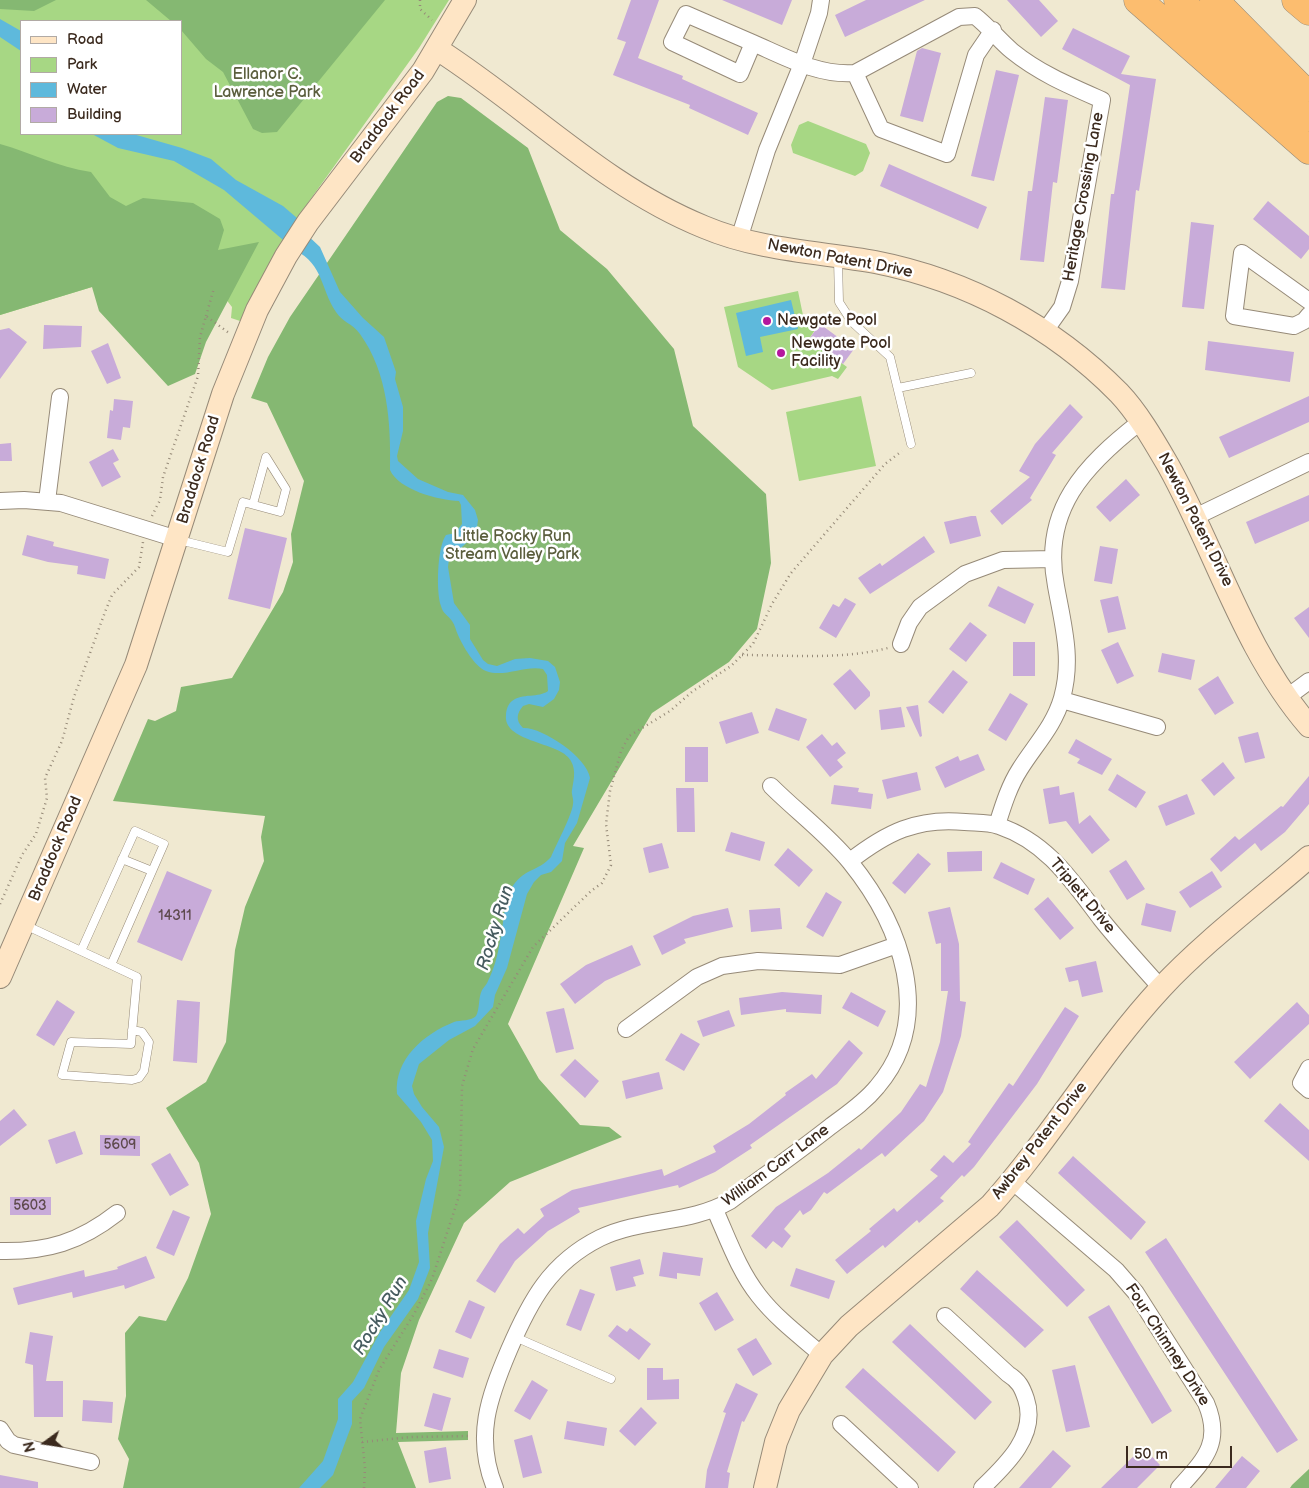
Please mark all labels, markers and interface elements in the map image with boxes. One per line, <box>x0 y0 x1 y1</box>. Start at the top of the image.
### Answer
legend <box>20 20 182 135</box>
text: Road <box>67 30 103 49</box>
text: Park <box>67 55 97 74</box>
park label: Ellanor C. Lawrence Park <box>214 65 320 103</box>
street label: Braddock Road <box>347 66 429 168</box>
text: Water <box>67 80 107 99</box>
text: Building <box>67 105 122 124</box>
street label: Heritage Crossing Lane <box>1060 111 1108 283</box>
street label: Newton Patent Drive <box>766 236 914 282</box>
place label: Newgate Pool <box>777 311 877 331</box>
marker: Newgate Pool <box>761 315 773 327</box>
place label: Newgate Pool Facility <box>791 334 891 372</box>
marker: Newgate Pool Facility <box>775 347 787 359</box>
street label: Braddock Road <box>173 414 225 526</box>
street label: Newton Patent Drive <box>1153 450 1237 590</box>
park label: Little Rocky Run Stream Valley Park <box>445 527 579 565</box>
street label: Braddock Road <box>25 794 87 904</box>
street label: Triplett Drive <box>1045 854 1119 938</box>
water label: Rocky Run <box>473 883 519 973</box>
house number: 14311 <box>158 908 192 924</box>
street label: Awbrey Patent Drive <box>988 1078 1092 1204</box>
street label: William Carr Lane <box>719 1121 833 1211</box>
house number: 5609 <box>104 1137 136 1153</box>
house number: 5603 <box>13 1198 47 1214</box>
water label: Rocky Run <box>349 1273 413 1359</box>
street label: Four Chimney Drive <box>1120 1280 1214 1410</box>
north arrow <box>20 1418 70 1468</box>
scale bar <box>1129 1436 1235 1468</box>
text: N <box>20 1440 39 1454</box>
text: 50 m <box>1134 1445 1168 1464</box>

